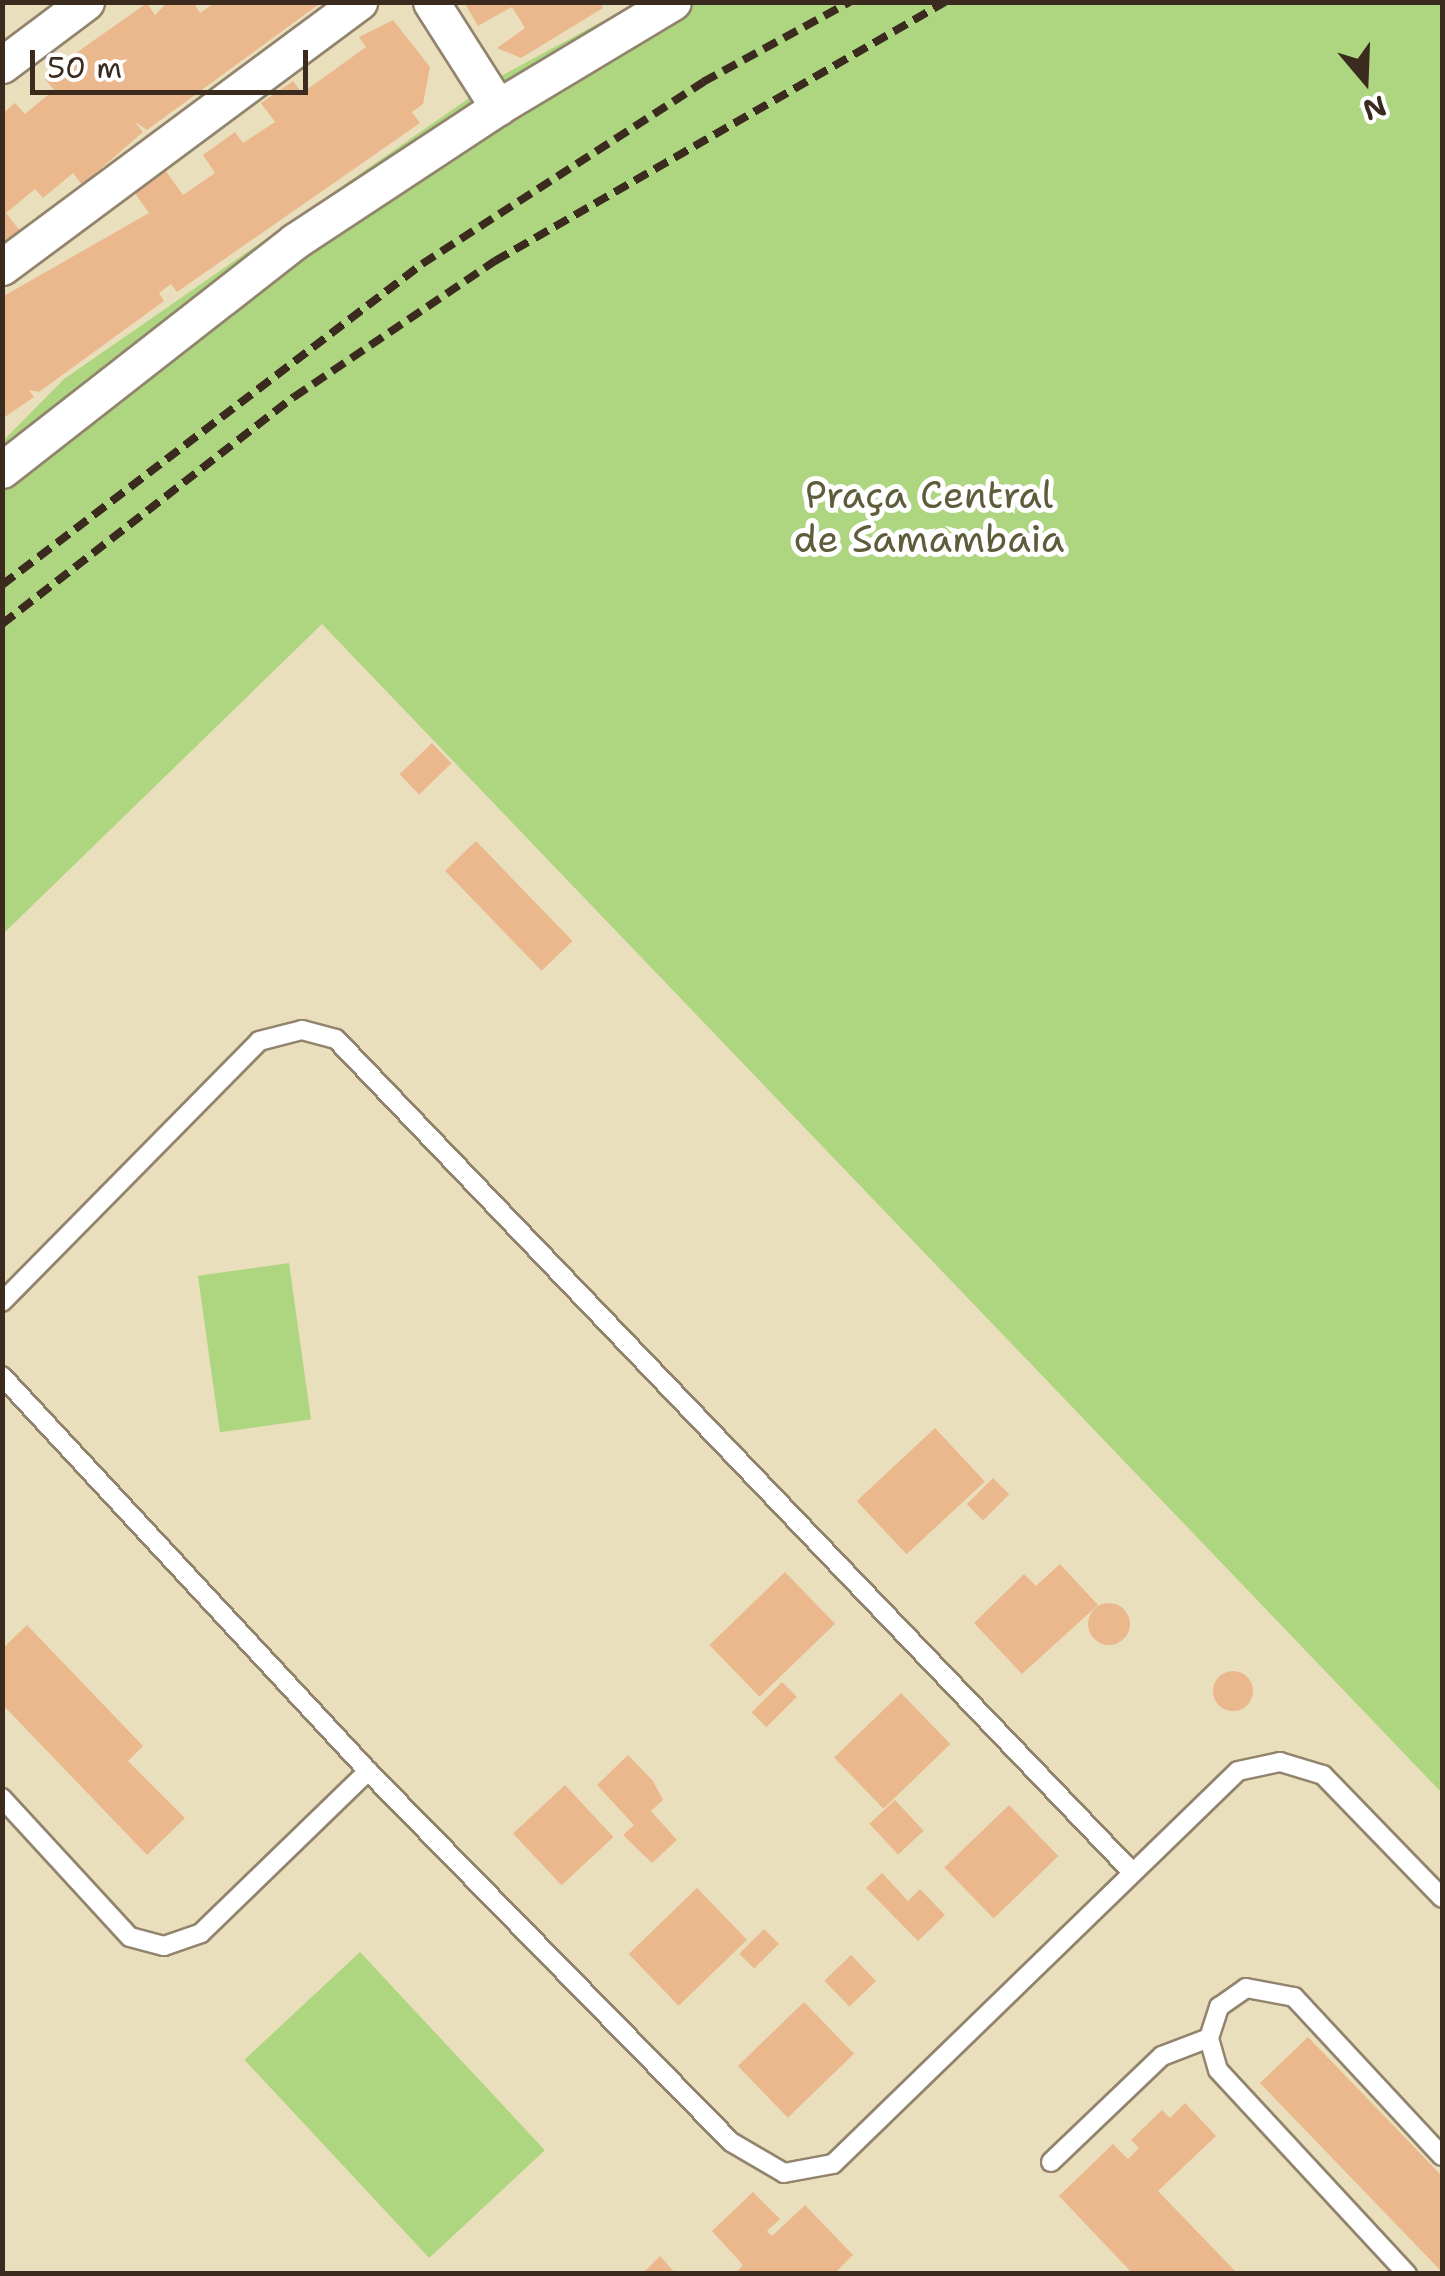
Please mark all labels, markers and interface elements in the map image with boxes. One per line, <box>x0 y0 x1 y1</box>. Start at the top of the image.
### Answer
scale bar <box>35 30 312 92</box>
north arrow <box>1315 30 1415 130</box>
text: 50 m <box>47 47 122 88</box>
text: N <box>1358 87 1391 130</box>
park label: Praça Central de Samambaia <box>794 472 1064 562</box>

